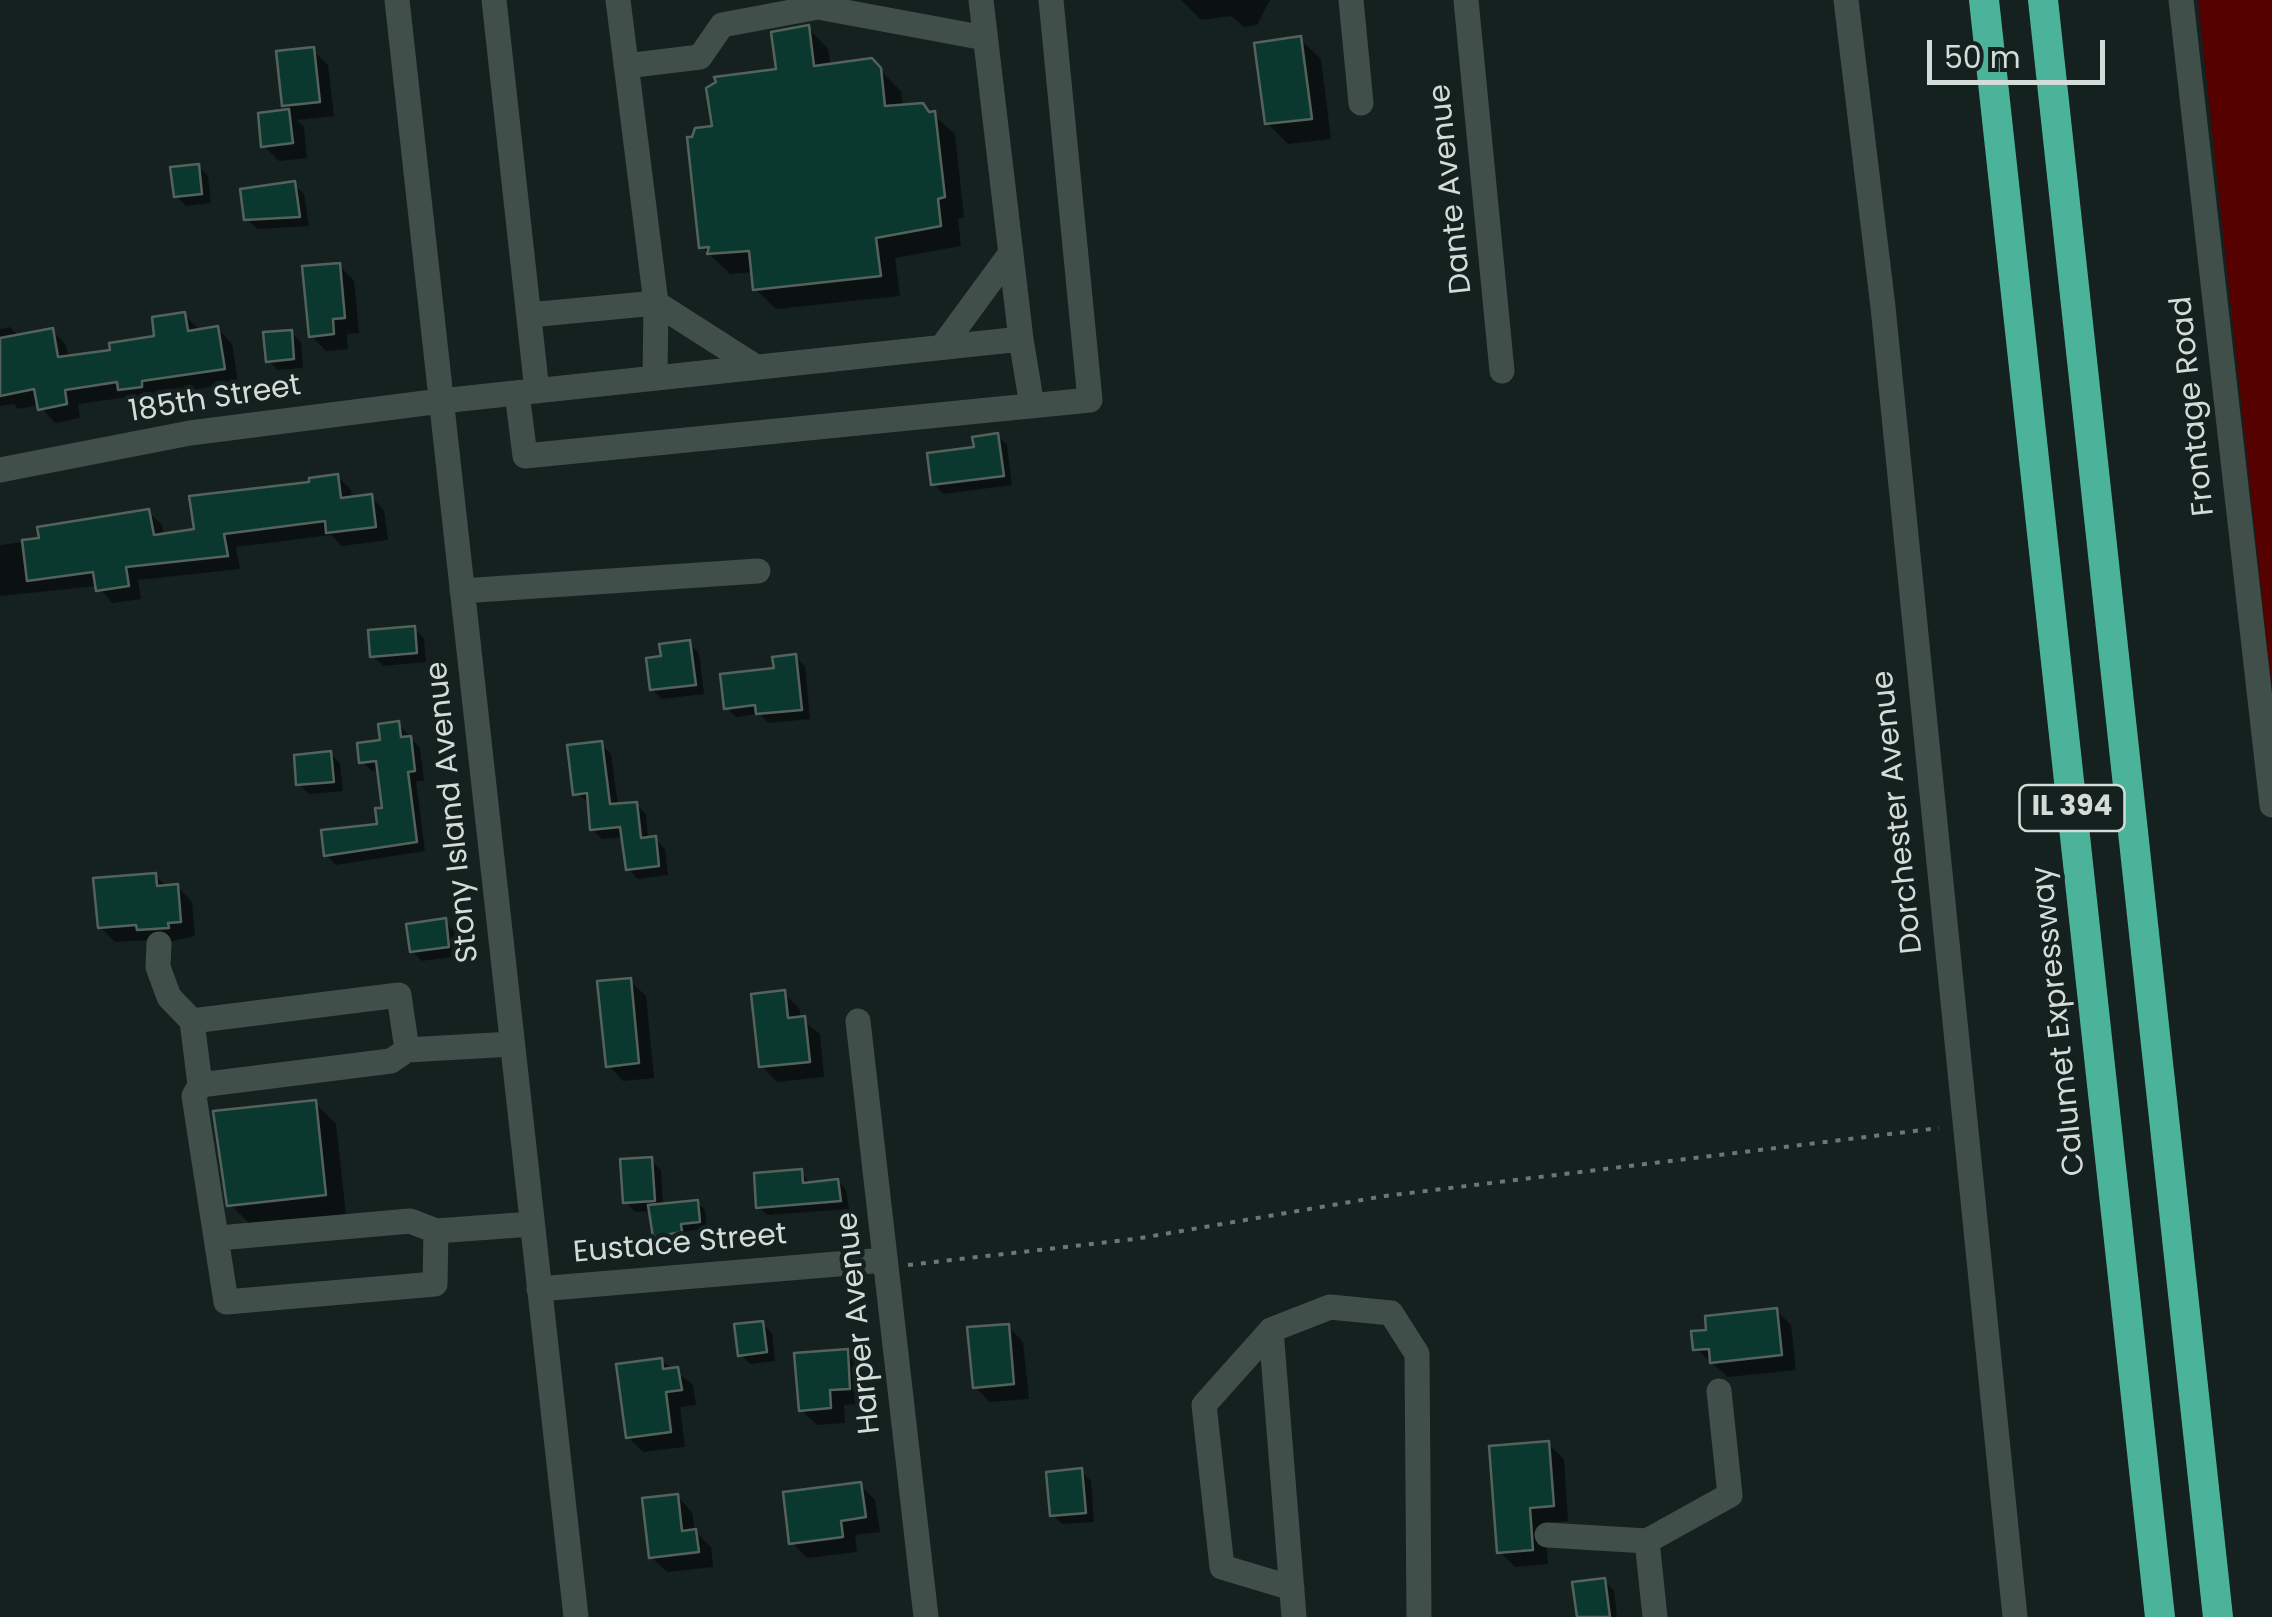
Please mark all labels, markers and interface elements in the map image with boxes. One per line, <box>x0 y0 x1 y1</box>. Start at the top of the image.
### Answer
scale bar <box>1932 20 2110 82</box>
text: 50 m <box>1944 36 2021 79</box>
street label: Dante Avenue <box>1423 82 1481 296</box>
street label: Frontage Road <box>2165 294 2223 518</box>
street label: 185th Street <box>127 369 303 431</box>
street label: Stony Island Avenue <box>420 660 488 964</box>
street label: Dorchester Avenue <box>1866 669 1932 955</box>
road number: IL 394 <box>2020 785 2124 831</box>
street label: Calumet Expressway <box>2026 864 2094 1178</box>
street label: Harper Avenue <box>830 1210 890 1436</box>
street label: Eustace Street <box>572 1218 788 1272</box>

